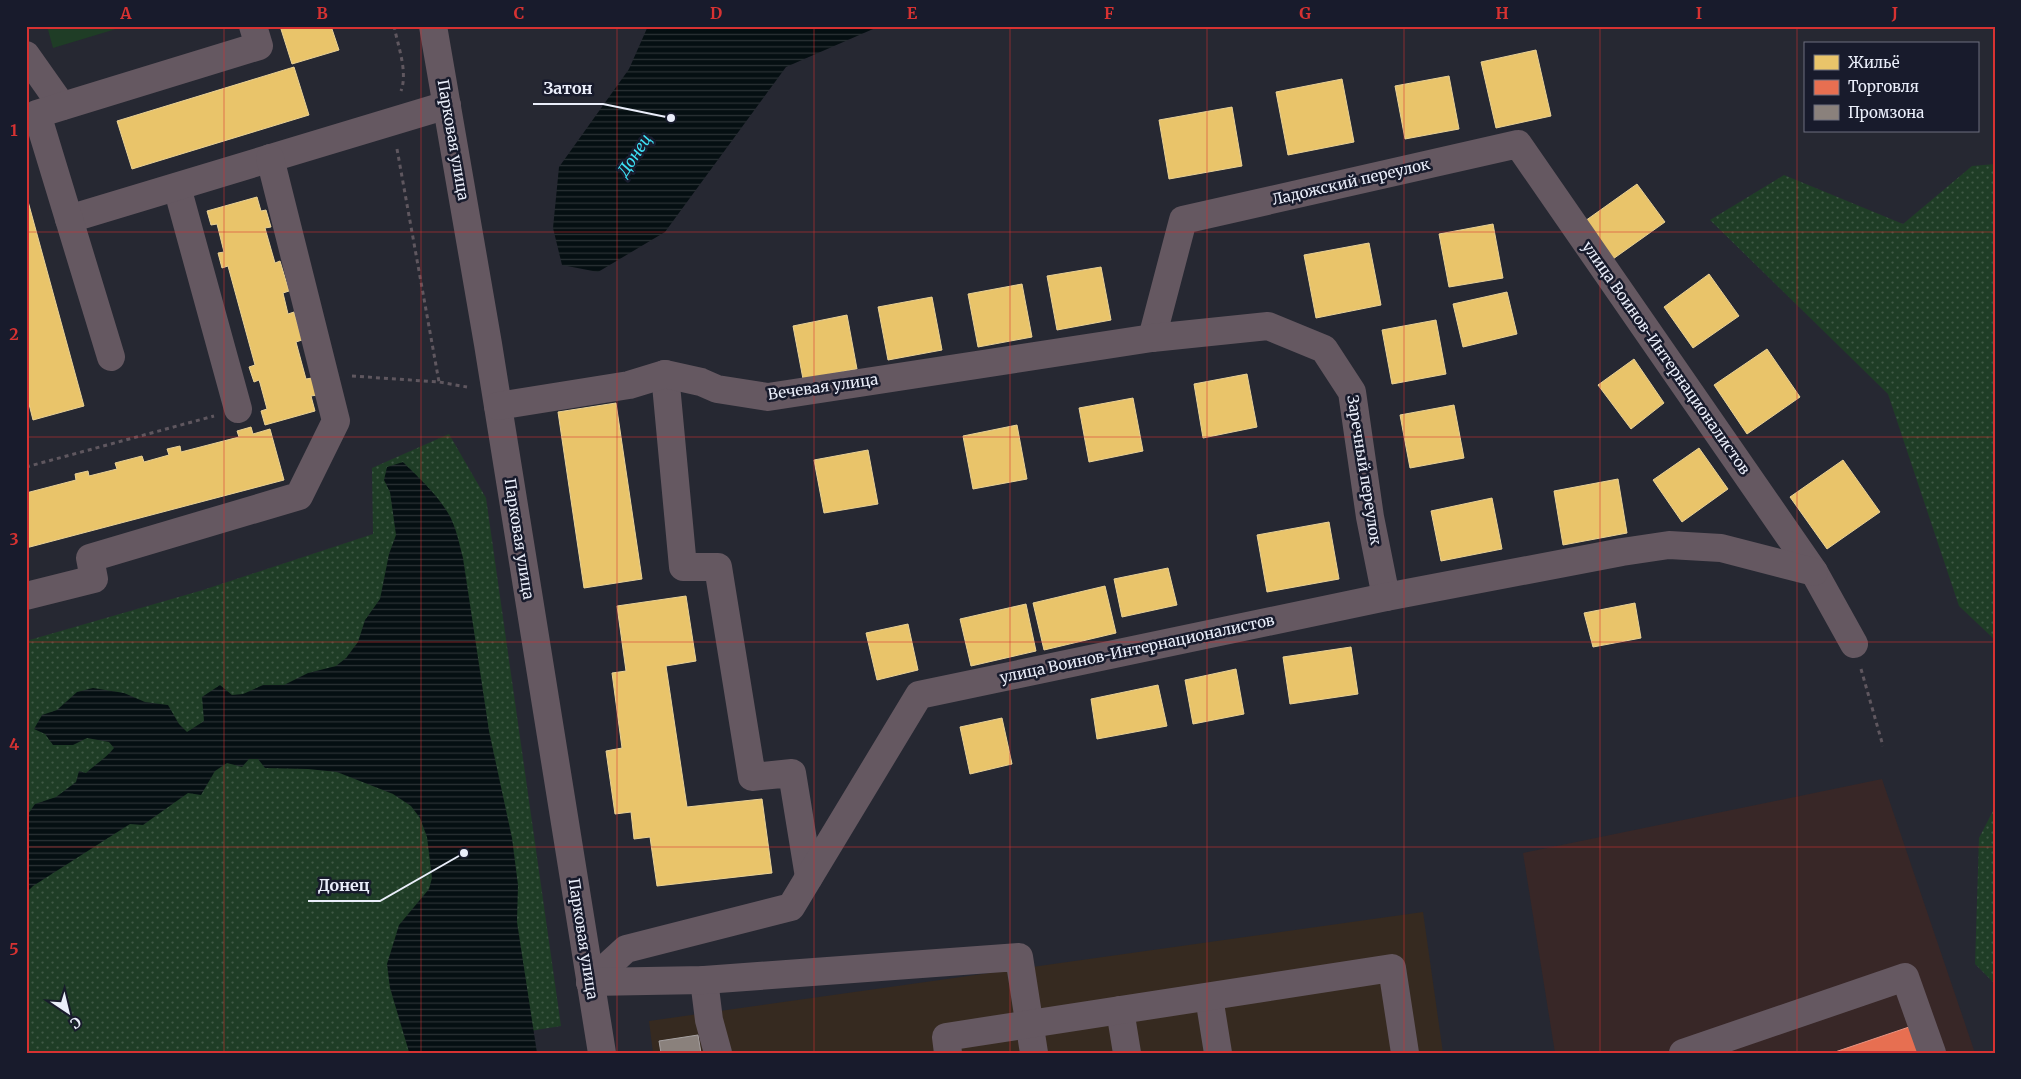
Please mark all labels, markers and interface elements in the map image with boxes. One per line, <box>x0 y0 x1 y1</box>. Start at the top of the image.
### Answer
text: A <box>119 3 132 23</box>
text: B <box>316 3 328 23</box>
text: C <box>514 3 524 23</box>
text: D <box>710 3 722 23</box>
text: E <box>907 3 918 23</box>
text: F <box>1104 3 1114 23</box>
text: G <box>1299 3 1311 23</box>
text: H <box>1495 3 1509 23</box>
text: I <box>1696 3 1702 23</box>
text: J <box>1891 3 1898 23</box>
legend <box>1804 42 1978 132</box>
text: Жильё <box>1848 53 1900 72</box>
callout: Затон <box>533 73 603 104</box>
text: Торговля <box>1848 77 1919 96</box>
street label: Парковая улица <box>434 78 473 202</box>
text: Затон <box>543 78 593 98</box>
text: Промзона <box>1848 103 1924 122</box>
text: 1 <box>10 120 18 140</box>
water label: Донец <box>612 130 655 181</box>
street label: Ладожский переулок <box>1270 154 1432 209</box>
street label: улица Воинов-Интернационалистов <box>1578 237 1755 478</box>
text: 2 <box>9 324 19 344</box>
street label: Вечевая улица <box>766 369 879 404</box>
street label: Заречный переулок <box>1343 394 1386 547</box>
street label: Парковая улица <box>501 477 538 601</box>
text: 3 <box>9 529 19 549</box>
street label: улица Воинов-Интернационалистов <box>998 610 1276 687</box>
text: 4 <box>9 734 19 754</box>
callout: Донец <box>308 870 380 901</box>
text: Донец <box>318 875 370 895</box>
street label: Парковая улица <box>565 877 602 1001</box>
text: 5 <box>9 939 19 959</box>
north arrow <box>42 986 92 1036</box>
text: С <box>66 1013 84 1033</box>

